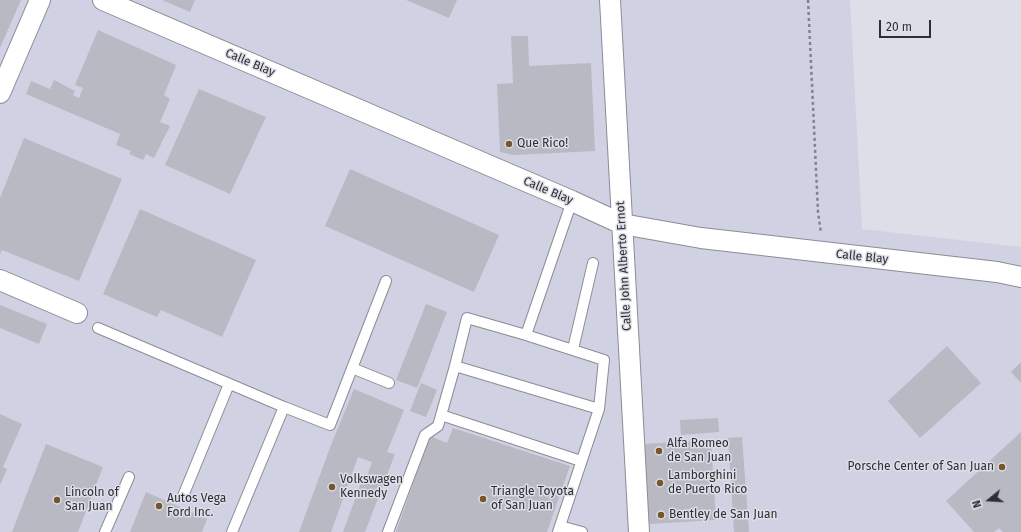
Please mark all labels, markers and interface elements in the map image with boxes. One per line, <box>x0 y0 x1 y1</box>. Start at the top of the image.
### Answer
scale bar <box>881 12 933 38</box>
text: 20 m <box>886 20 912 34</box>
street label: Calle Blay <box>223 46 277 80</box>
place label: Que Rico! <box>517 137 568 151</box>
marker: Que Rico! <box>504 139 514 149</box>
street label: Calle Blay <box>521 174 575 208</box>
street label: Calle John Alberto Ernot <box>613 201 635 331</box>
street label: Calle Blay <box>835 247 889 267</box>
place label: Alfa Romeo de San Juan <box>667 437 731 465</box>
marker: Alfa Romeo de San Juan <box>654 446 664 456</box>
place label: Porsche Center of San Juan <box>848 460 994 474</box>
marker: Porsche Center of San Juan <box>997 462 1007 472</box>
place label: Lamborghini de Puerto Rico <box>668 469 747 497</box>
place label: Volkswagen Kennedy <box>340 473 403 501</box>
marker: Lamborghini de Puerto Rico <box>655 478 665 488</box>
north arrow <box>969 480 1009 520</box>
marker: Volkswagen Kennedy <box>327 482 337 492</box>
place label: Triangle Toyota of San Juan <box>491 485 574 513</box>
place label: Lincoln of San Juan <box>65 486 119 514</box>
place label: Autos Vega Ford Inc. <box>167 492 226 520</box>
marker: Triangle Toyota of San Juan <box>478 494 488 504</box>
marker: Lincoln of San Juan <box>52 495 62 505</box>
text: N <box>970 498 984 509</box>
marker: Autos Vega Ford Inc. <box>154 501 164 511</box>
place label: Bentley de San Juan <box>669 508 777 522</box>
marker: Bentley de San Juan <box>656 510 666 520</box>

